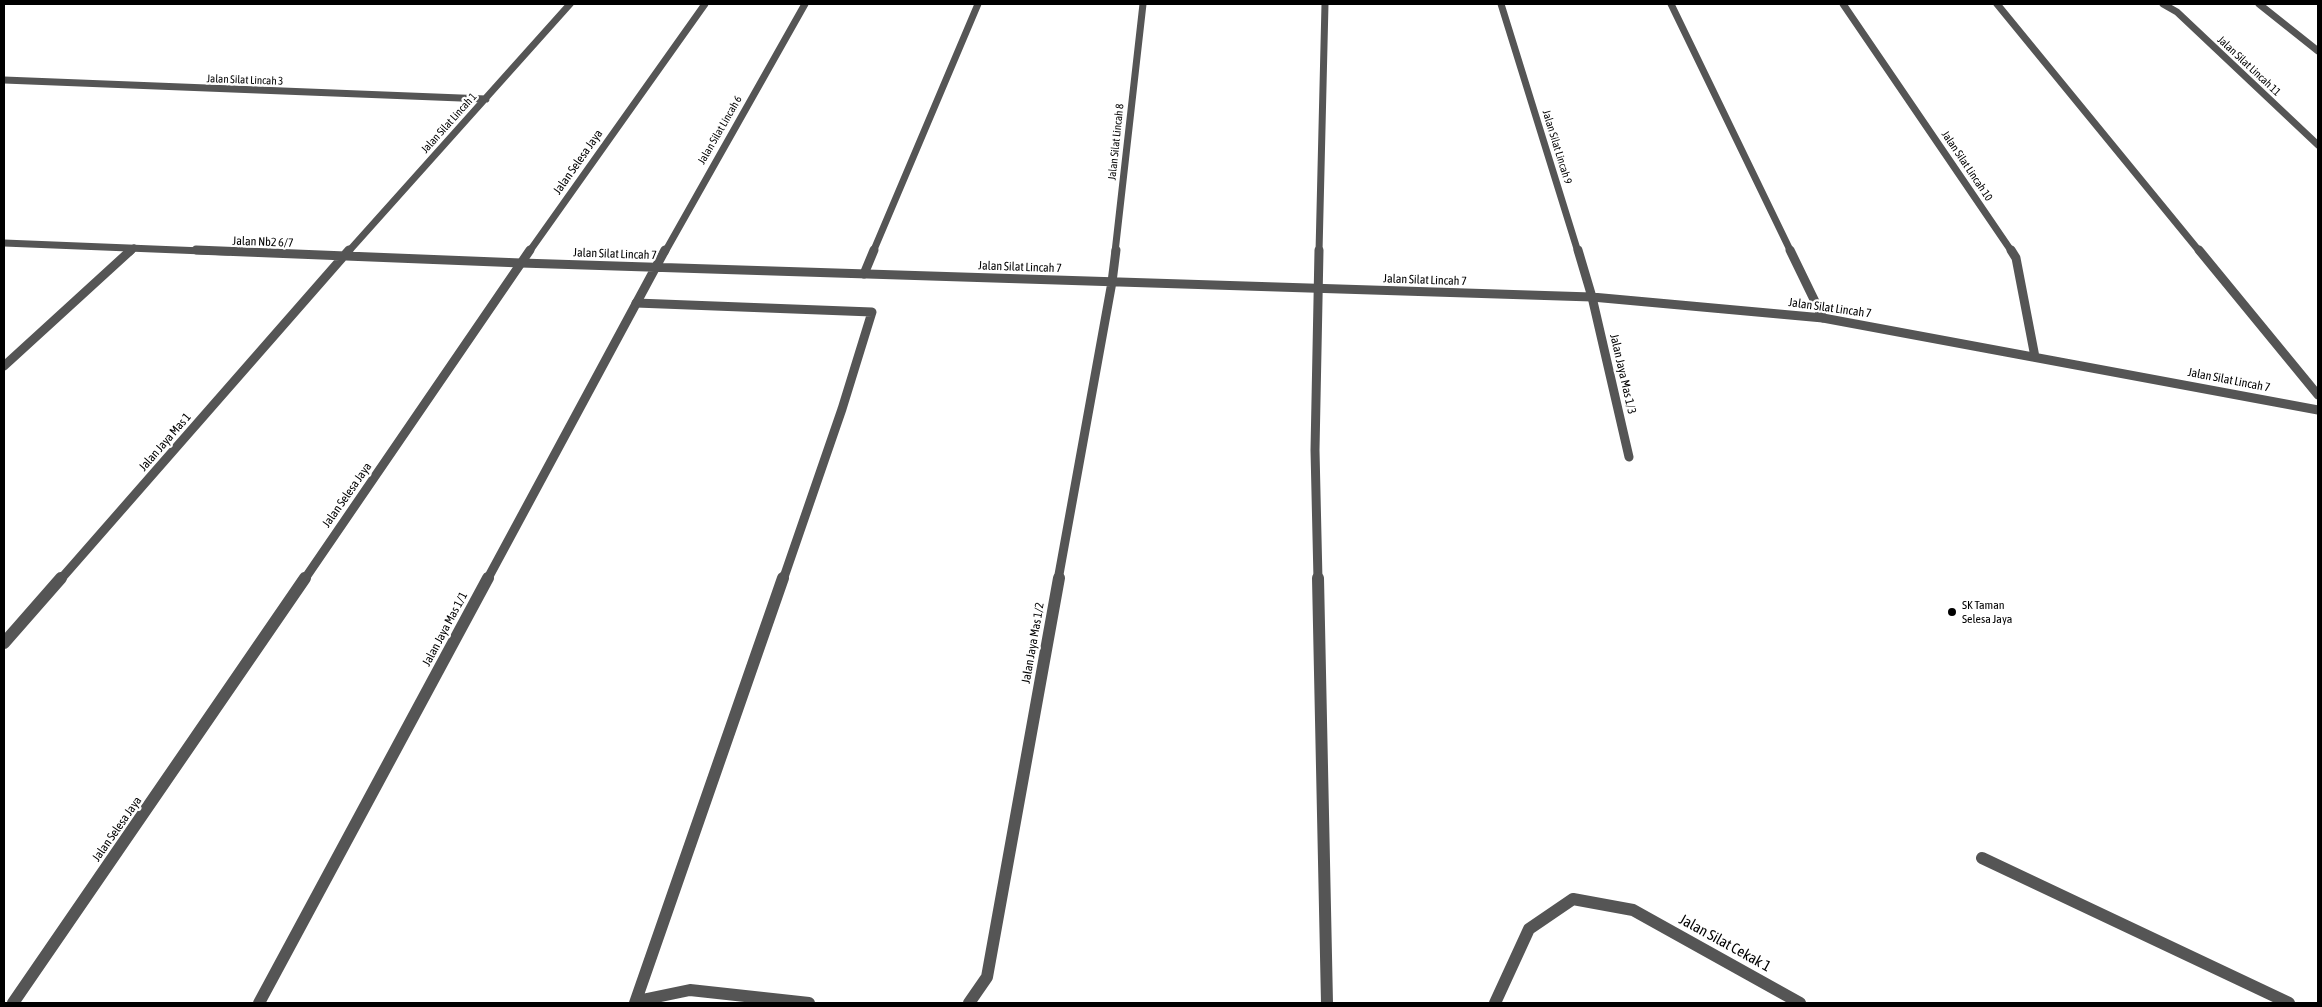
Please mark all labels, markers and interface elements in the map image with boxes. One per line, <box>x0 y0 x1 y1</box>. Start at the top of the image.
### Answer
street label: Jalan Silat Lincah 11 <box>2215 33 2283 99</box>
street label: Jalan Silat Lincah 3 <box>206 72 284 88</box>
street label: Jalan Silat Lincah 1 <box>418 90 480 156</box>
street label: Jalan Silat Lincah 6 <box>695 93 745 167</box>
street label: Jalan Silat Lincah 8 <box>1105 103 1127 181</box>
street label: Jalan Silat Lincah 9 <box>1539 108 1575 186</box>
street label: Jalan Selesa Jaya <box>550 127 606 197</box>
street label: Jalan Silat Lincah 10 <box>1939 128 1995 204</box>
street label: Jalan Nb2 6/7 <box>232 234 294 250</box>
street label: Jalan Silat Lincah 7 <box>573 245 657 263</box>
street label: Jalan Silat Lincah 7 <box>978 258 1062 276</box>
street label: Jalan Silat Lincah 7 <box>1383 271 1467 289</box>
street label: Jalan Silat Lincah 7 <box>1788 295 1872 321</box>
street label: Jalan Jaya Mas 1/3 <box>1607 332 1639 416</box>
street label: Jalan Silat Lincah 7 <box>2187 365 2271 395</box>
street label: Jalan Jaya Mas 1 <box>136 410 194 474</box>
street label: Jalan Selesa Jaya <box>319 460 375 530</box>
street label: Jalan Jaya Mas 1/1 <box>419 589 471 669</box>
place label: SK Taman Selesa Jaya <box>1962 598 2012 626</box>
street label: Jalan Jaya Mas 1/2 <box>1019 601 1047 685</box>
marker: SK Taman Selesa Jaya <box>1946 606 1958 618</box>
street label: Jalan Selesa Jaya <box>89 794 145 864</box>
street label: Jalan Silat Cekak 1 <box>1676 910 1774 976</box>

